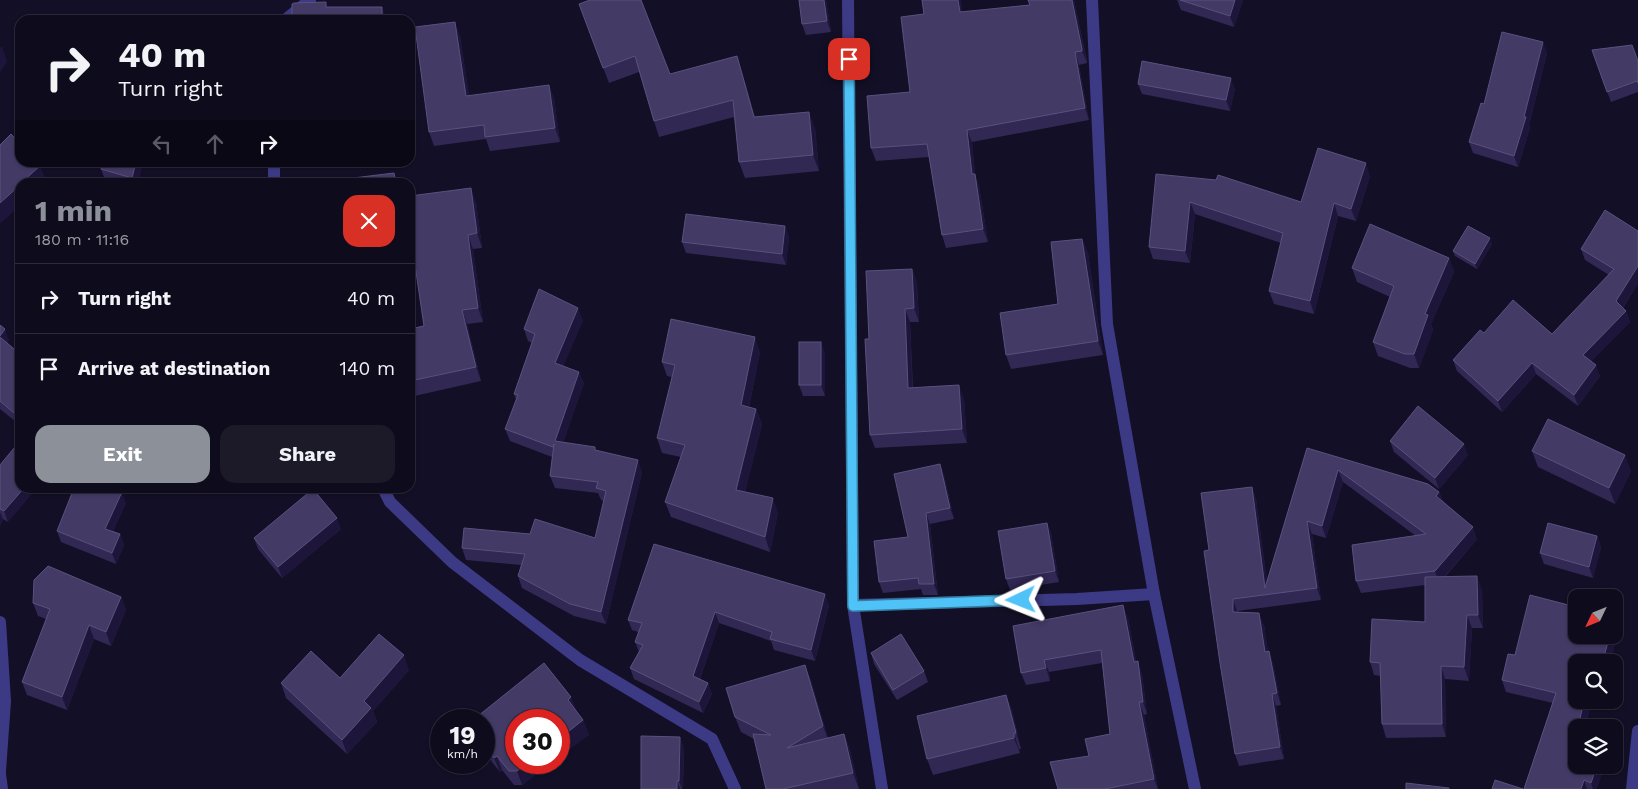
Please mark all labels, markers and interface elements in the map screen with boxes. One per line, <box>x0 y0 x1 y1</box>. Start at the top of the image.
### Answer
text: 40 m <box>118 34 206 76</box>
icon: right <box>35 35 100 100</box>
pin <box>828 38 870 80</box>
icon: arrive <box>835 45 863 73</box>
text: Turn right <box>118 76 223 101</box>
icon: left <box>148 130 176 158</box>
icon: ahead <box>201 130 229 158</box>
icon: right <box>254 130 282 158</box>
text: 1 min <box>35 193 112 228</box>
button: close <box>343 195 395 247</box>
text: 180 m · 11:16 <box>35 230 129 249</box>
icon: right <box>35 285 63 313</box>
text: Turn right <box>78 287 171 310</box>
text: 40 m <box>347 287 395 310</box>
icon: arrive <box>35 355 63 383</box>
text: Arrive at destination <box>78 357 270 380</box>
text: 140 m <box>340 357 395 380</box>
button: Exit <box>35 425 210 483</box>
button: Share <box>220 425 395 483</box>
position arrow <box>994 573 1046 625</box>
north arrow <box>1568 589 1622 644</box>
map controls <box>1568 589 1623 774</box>
button: search <box>1568 654 1623 709</box>
speed limit sign: 30 <box>505 709 570 774</box>
button: layers <box>1568 719 1623 774</box>
text: 19 <box>449 721 476 750</box>
text: km/h <box>447 747 478 761</box>

